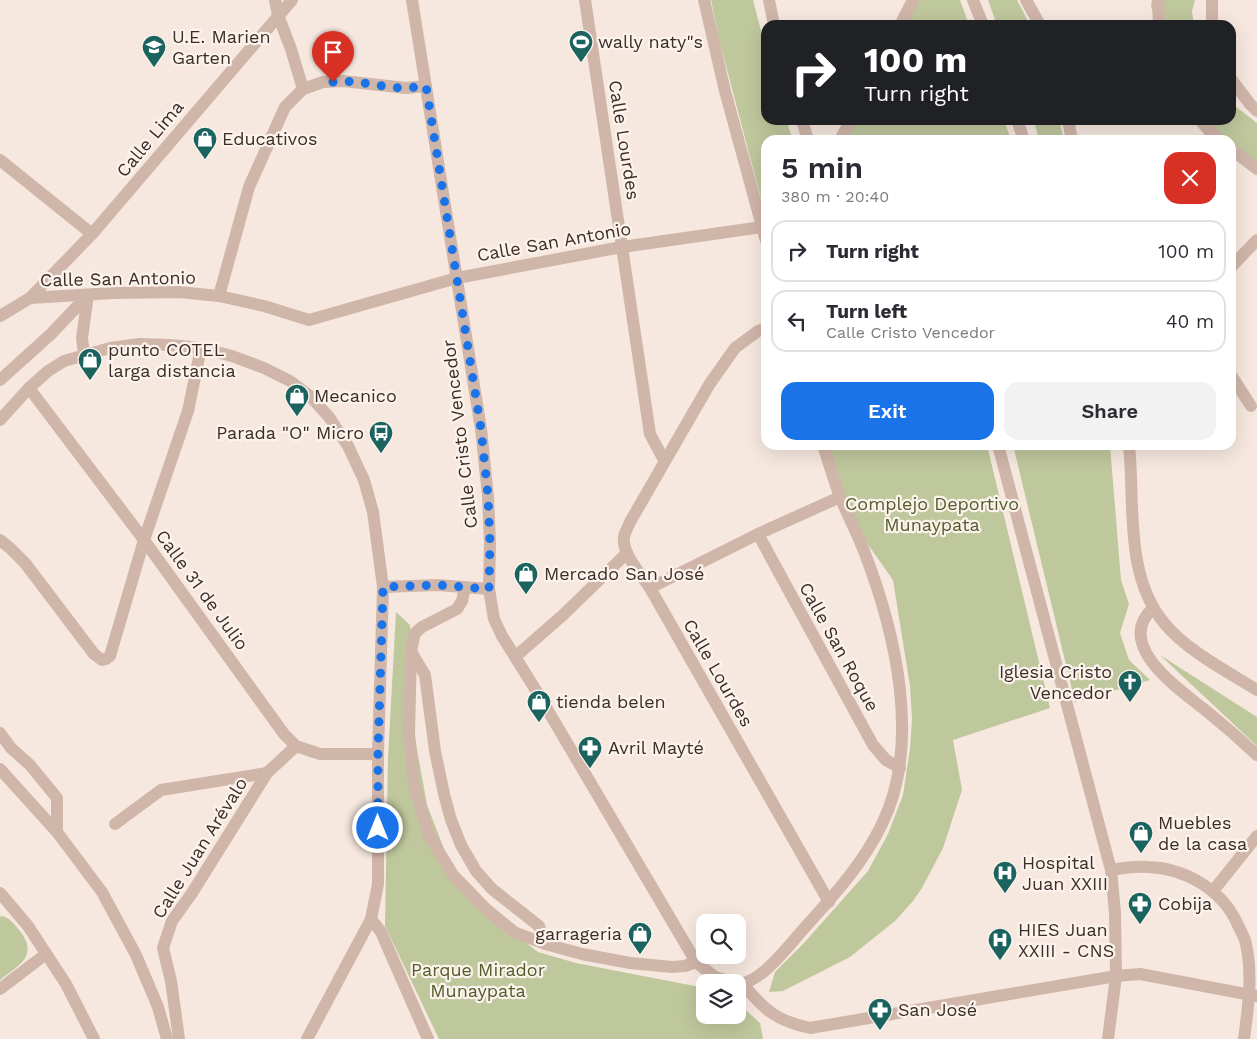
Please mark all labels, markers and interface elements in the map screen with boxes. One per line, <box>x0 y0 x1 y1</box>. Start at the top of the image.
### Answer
place label: U.E. Marien Garten <box>172 26 271 68</box>
sports icon: wally naty"s <box>568 29 594 63</box>
pin <box>312 31 354 82</box>
place label: wally naty"s <box>598 31 703 52</box>
school or university icon: U.E. Marien Garten <box>141 34 167 68</box>
icon: arrive <box>319 38 347 66</box>
text: 100 m <box>864 39 967 81</box>
icon: right <box>781 40 846 105</box>
street label: Calle Lourdes <box>605 79 644 201</box>
text: Turn right <box>864 81 969 106</box>
street label: Calle Lima <box>112 96 188 181</box>
shop icon: Educativos <box>192 126 218 160</box>
place label: Educativos <box>222 128 317 149</box>
text: 5 min <box>781 150 863 185</box>
button: close <box>1164 152 1216 204</box>
text: 380 m · 20:40 <box>781 187 889 206</box>
street label: Calle San Antonio <box>475 218 633 265</box>
icon: right <box>783 237 811 265</box>
text: Turn right <box>826 240 919 263</box>
text: 100 m <box>1158 240 1214 263</box>
street label: Calle San Antonio <box>40 267 196 290</box>
text: Turn left <box>826 300 907 323</box>
icon: left <box>783 307 811 335</box>
text: 40 m <box>1166 310 1214 333</box>
text: Calle Cristo Vencedor <box>826 323 995 342</box>
street label: Calle Cristo Vencedor <box>437 338 482 530</box>
place label: punto COTEL larga distancia <box>108 339 236 381</box>
shop icon: punto COTEL larga distancia <box>77 347 103 381</box>
button: Exit <box>781 382 994 440</box>
button: Share <box>1004 382 1216 440</box>
shop icon: Mecanico <box>284 383 310 417</box>
place label: Mecanico <box>314 385 397 406</box>
bus stop icon: Parada "O" Micro <box>368 420 394 454</box>
place label: Parada "O" Micro <box>216 422 364 443</box>
park label: Complejo Deportivo Munaypata <box>845 493 1019 535</box>
street label: Calle 31 de Julio <box>152 526 253 654</box>
shop icon: Mercado San José <box>513 561 539 595</box>
place label: Mercado San José <box>544 563 704 584</box>
street label: Calle San Roque <box>795 579 884 715</box>
street label: Calle Lourdes <box>679 615 758 730</box>
place label: Iglesia Cristo Vencedor <box>999 661 1112 703</box>
church icon: Iglesia Cristo Vencedor <box>1117 669 1143 703</box>
shop icon: tienda belen <box>526 689 552 723</box>
place label: tienda belen <box>556 691 666 712</box>
pharmacy icon: Avril Mayté <box>577 735 603 769</box>
place label: Avril Mayté <box>608 737 704 758</box>
street label: Calle Juan Arévalo <box>148 773 251 922</box>
position arrow <box>351 801 403 853</box>
place label: Muebles de la casa <box>1158 812 1247 854</box>
shop icon: Muebles de la casa <box>1128 820 1154 854</box>
place label: Hospital Juan XXIII <box>1022 852 1108 894</box>
hospital icon: Hospital Juan XXIII <box>992 860 1018 894</box>
pharmacy icon: Cobija <box>1127 891 1153 925</box>
place label: Cobija <box>1158 893 1212 914</box>
map controls <box>696 914 746 1024</box>
button: search <box>696 914 746 964</box>
place label: HIES Juan XXIII - CNS <box>1018 919 1114 961</box>
shop icon: garrageria <box>627 921 653 955</box>
place label: garrageria <box>535 923 622 944</box>
hospital icon: HIES Juan XXIII - CNS <box>987 927 1013 961</box>
park label: Parque Mirador Munaypata <box>411 959 545 1001</box>
button: layers <box>696 974 746 1024</box>
pharmacy icon: San José <box>867 997 893 1031</box>
place label: San José <box>898 999 977 1020</box>

